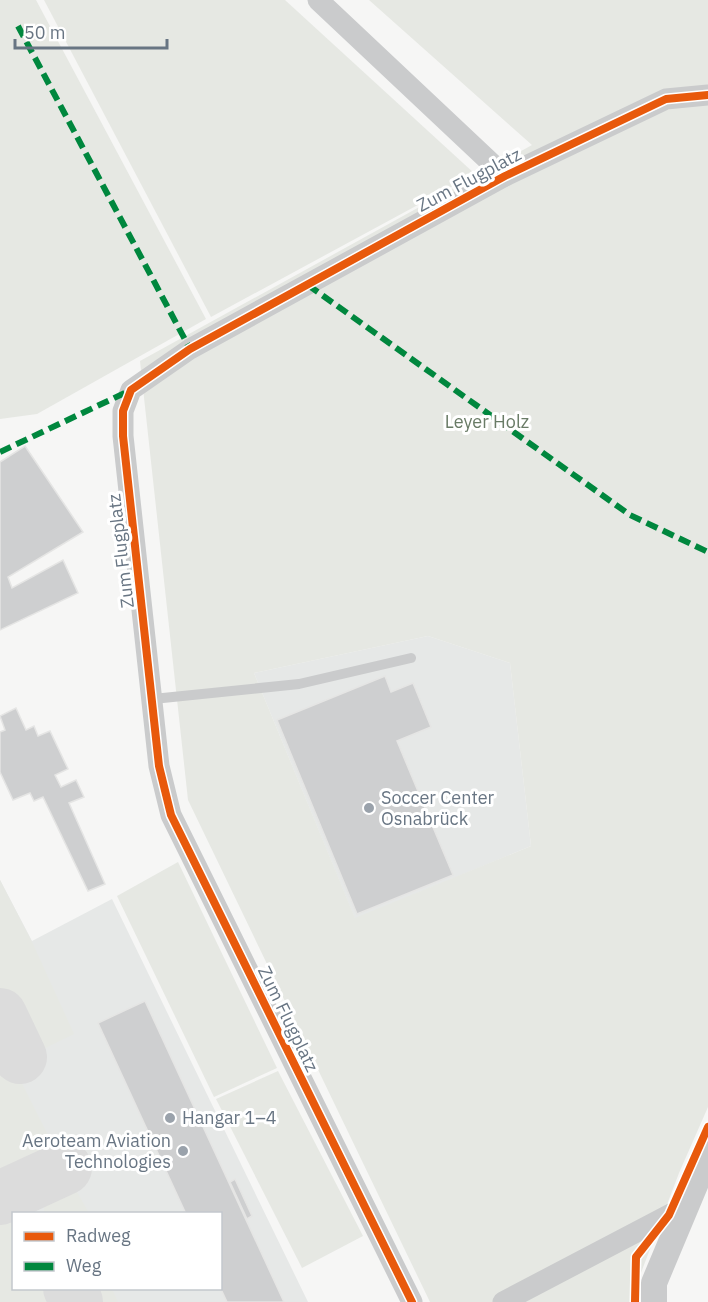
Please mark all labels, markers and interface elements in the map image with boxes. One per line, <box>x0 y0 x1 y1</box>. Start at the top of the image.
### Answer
scale bar <box>15 12 166 50</box>
text: 50 m <box>24 21 66 44</box>
street label: Zum Flugplatz <box>413 142 525 217</box>
park label: Leyer Holz <box>445 410 529 433</box>
street label: Zum Flugplatz <box>102 493 139 609</box>
place label: Soccer Center Osnabrück <box>381 786 495 830</box>
marker: Soccer Center Osnabrück <box>362 801 376 815</box>
street label: Zum Flugplatz <box>253 962 324 1075</box>
place label: Hangar 1–4 <box>182 1106 277 1129</box>
marker: Hangar 1–4 <box>163 1111 177 1125</box>
place label: Aeroteam Aviation Technologies <box>22 1129 171 1173</box>
marker: Aeroteam Aviation Technologies <box>176 1144 190 1158</box>
legend <box>12 1212 222 1290</box>
text: Radweg <box>66 1224 131 1247</box>
text: Weg <box>66 1254 102 1277</box>

